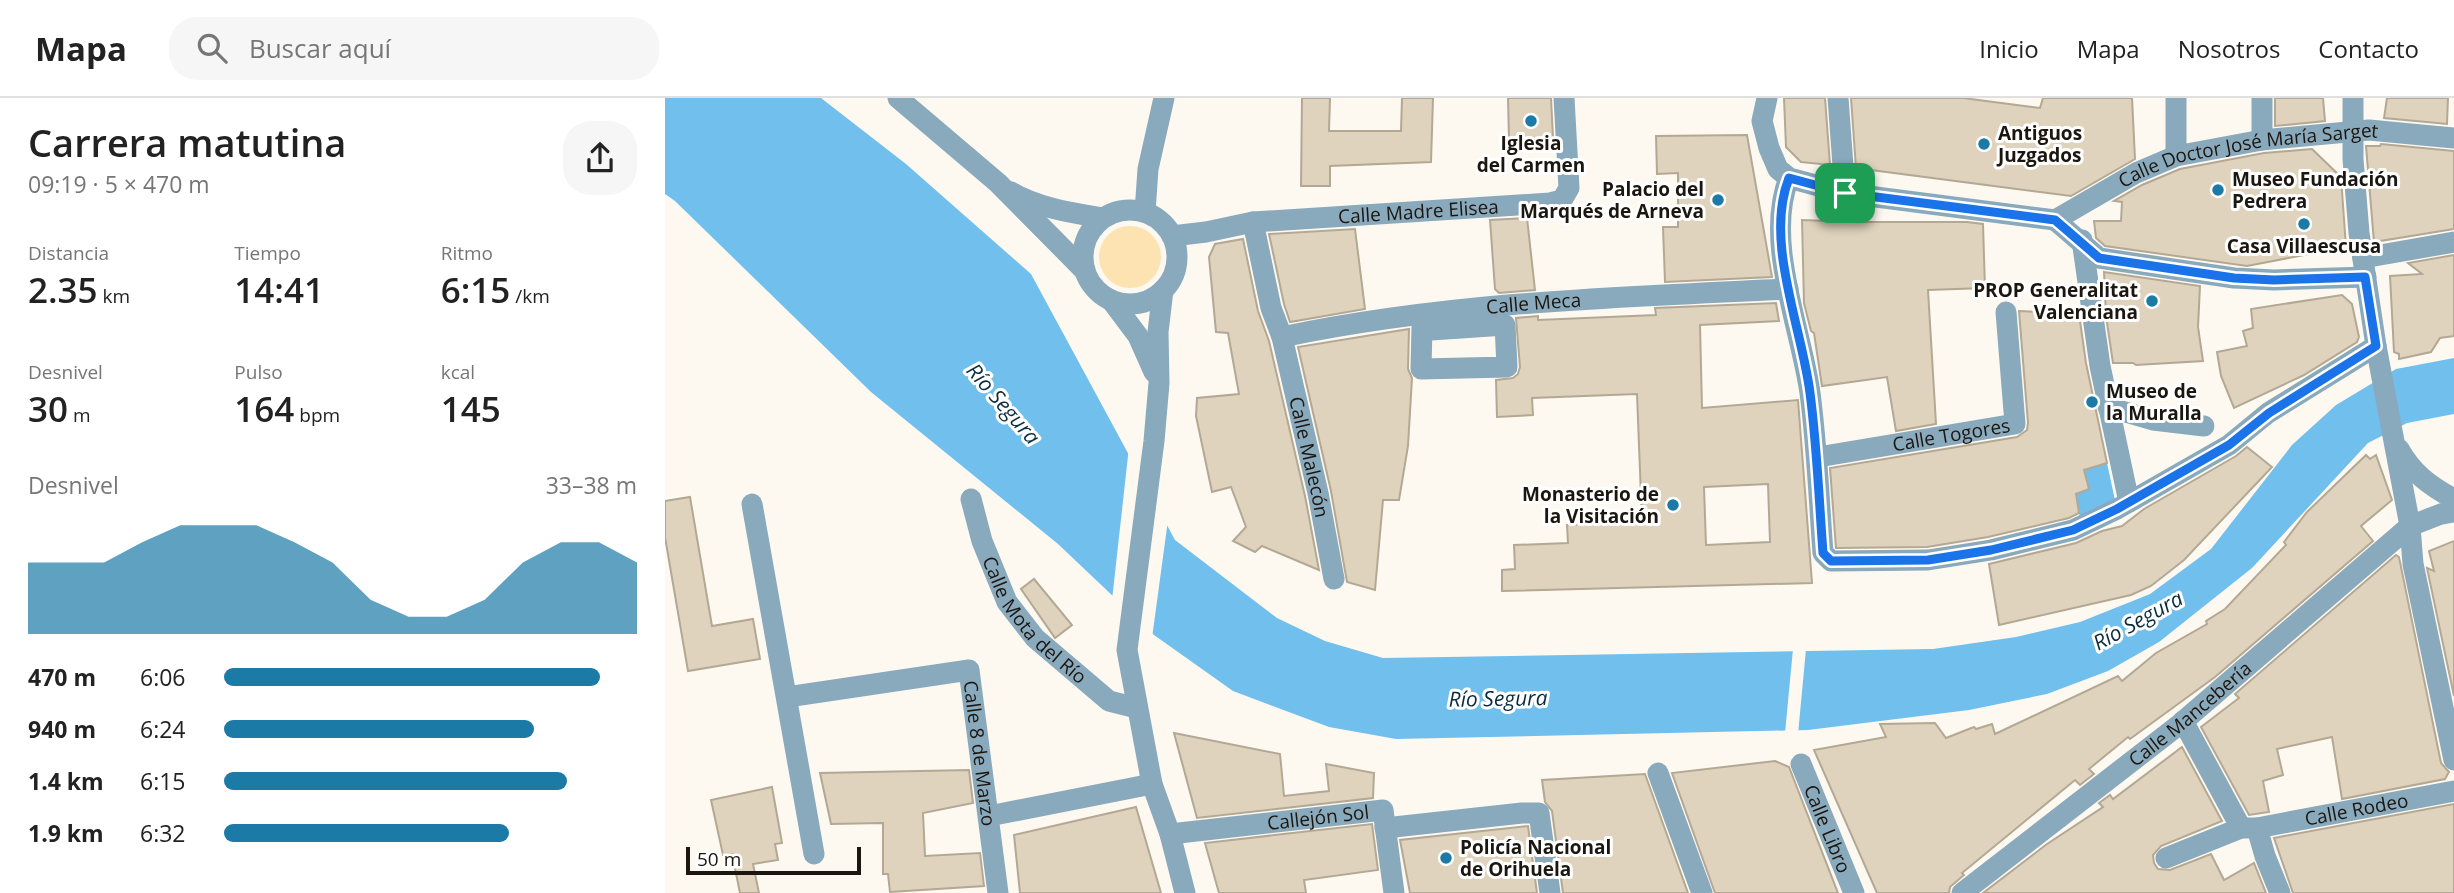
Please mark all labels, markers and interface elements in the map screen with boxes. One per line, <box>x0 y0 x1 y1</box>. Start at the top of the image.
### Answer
search box <box>169 17 659 80</box>
text: Mapa <box>35 26 127 71</box>
icon: search <box>193 29 231 67</box>
text: Buscar aquí <box>249 30 391 66</box>
text: Inicio <box>1979 32 2039 65</box>
text: Mapa <box>2077 32 2140 65</box>
text: Nosotros <box>2178 32 2280 65</box>
text: Contacto <box>2318 32 2419 65</box>
marker: Iglesia del Carmen <box>1523 113 1539 129</box>
text: Carrera matutina <box>28 116 346 168</box>
street label: Calle Doctor José María Sarget <box>2113 117 2380 194</box>
place label: Antiguos Juzgados <box>1996 120 2082 168</box>
button: share <box>563 121 637 195</box>
place label: Iglesia del Carmen <box>1477 130 1585 178</box>
marker: Antiguos Juzgados <box>1976 136 1992 152</box>
pin <box>1815 163 1875 223</box>
place label: Museo Fundación Pedrera <box>2232 166 2399 214</box>
text: 09:19 · 5 × 470 m <box>28 168 210 200</box>
icon: arrive <box>1826 174 1864 212</box>
place label: Palacio del Marqués de Arneva <box>1520 176 1704 224</box>
marker: Museo Fundación Pedrera <box>2210 182 2226 198</box>
marker: Palacio del Marqués de Arneva <box>1710 192 1726 208</box>
street label: Calle Madre Elisea <box>1337 193 1499 230</box>
marker: Casa Villaescusa <box>2296 216 2312 232</box>
place label: Casa Villaescusa <box>2227 233 2381 259</box>
text: Distancia <box>28 240 109 266</box>
text: Tiempo <box>234 240 301 266</box>
text: Ritmo <box>441 240 493 266</box>
text: 2.35 <box>28 266 98 313</box>
text: 14:41 <box>234 266 324 313</box>
text: 6:15 <box>441 266 510 313</box>
place label: PROP Generalitat Valenciana <box>1973 277 2138 325</box>
text: km <box>98 283 130 309</box>
text: /km <box>510 283 550 309</box>
street label: Calle Meca <box>1485 287 1582 320</box>
marker: PROP Generalitat Valenciana <box>2144 293 2160 309</box>
water label: Río Segura <box>961 357 1047 450</box>
text: Desnivel <box>28 359 103 385</box>
text: Pulso <box>234 359 283 385</box>
text: kcal <box>441 359 475 385</box>
place label: Museo de la Muralla <box>2106 378 2202 426</box>
text: 30 <box>28 385 68 432</box>
text: 164 <box>234 385 294 432</box>
text: 145 <box>441 385 501 432</box>
street label: Calle Malecón <box>1283 394 1335 520</box>
marker: Museo de la Muralla <box>2084 394 2100 410</box>
text: m <box>68 402 91 428</box>
text: bpm <box>294 402 340 428</box>
street label: Calle Togores <box>1890 412 2012 457</box>
text: Desnivel <box>28 469 119 501</box>
text: 33–38 m <box>546 469 637 501</box>
place label: Monasterio de la Visitación <box>1522 481 1659 529</box>
marker: Monasterio de la Visitación <box>1665 497 1681 513</box>
street label: Calle Mota del Río <box>977 552 1092 690</box>
water label: Río Segura <box>2088 584 2188 656</box>
street label: Calle Mancebería <box>2123 655 2257 772</box>
text: 470 m <box>28 661 96 693</box>
text: 6:06 <box>140 661 186 693</box>
street label: Calle 8 de Marzo <box>957 679 1002 828</box>
water label: Río Segura <box>1448 683 1548 713</box>
text: 940 m <box>28 713 96 745</box>
text: 6:24 <box>140 713 186 745</box>
text: 1.4 km <box>28 765 104 797</box>
text: 6:15 <box>140 765 186 797</box>
street label: Calle Libro <box>1798 781 1857 877</box>
street label: Calle Rodeo <box>2303 787 2410 832</box>
street label: Callejón Sol <box>1266 799 1370 836</box>
text: 1.9 km <box>28 817 104 849</box>
text: 6:32 <box>140 817 186 849</box>
place label: Policía Nacional de Orihuela <box>1460 834 1611 882</box>
scale bar <box>686 844 861 876</box>
text: 50 m <box>697 846 741 872</box>
marker: Policía Nacional de Orihuela <box>1438 850 1454 866</box>

